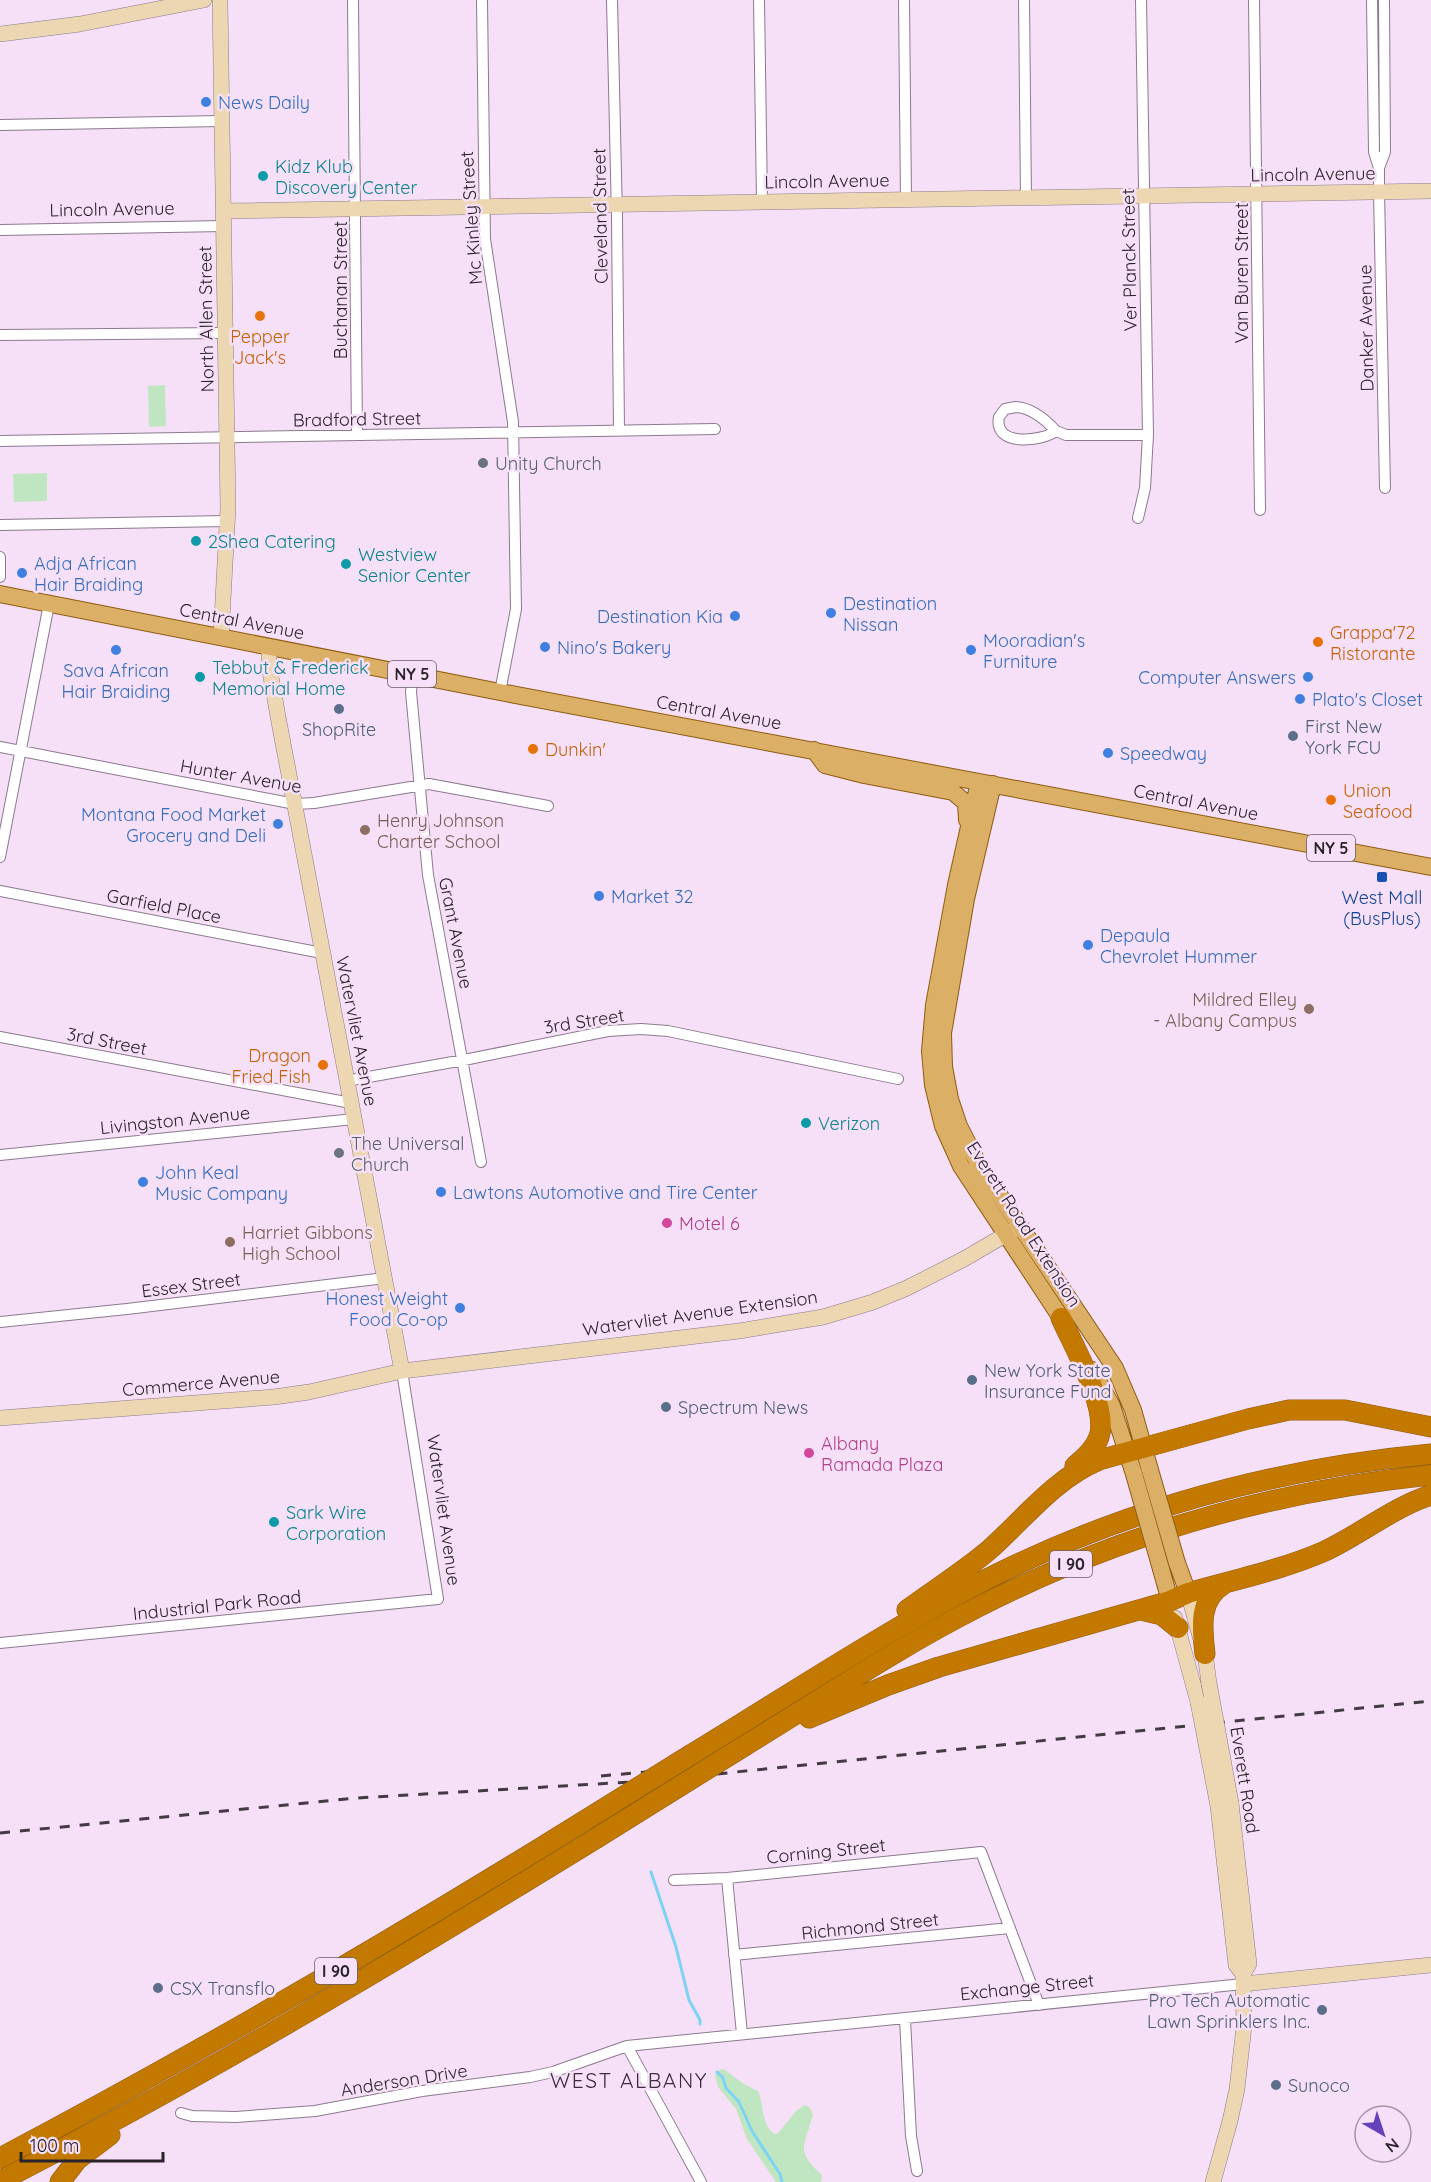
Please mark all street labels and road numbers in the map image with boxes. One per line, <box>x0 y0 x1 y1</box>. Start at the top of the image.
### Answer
street label: Cleveland Street <box>587 148 613 284</box>
street label: Mc Kinley Street <box>455 150 487 286</box>
street label: Lincoln Avenue <box>1250 161 1376 187</box>
street label: Lincoln Avenue <box>764 168 890 194</box>
street label: Ver Planck Street <box>1116 188 1142 332</box>
street label: Lincoln Avenue <box>49 196 175 222</box>
street label: Van Buren Street <box>1230 202 1253 344</box>
street label: Buchanan Street <box>329 221 352 359</box>
street label: North Allen Street <box>193 246 219 392</box>
street label: Danker Avenue <box>1353 264 1379 392</box>
street label: Bradford Street <box>293 406 421 432</box>
street label: Central Avenue <box>178 598 306 644</box>
road number: NY 5 <box>388 661 436 687</box>
street label: Central Avenue <box>655 690 783 734</box>
street label: Hunter Avenue <box>178 754 304 798</box>
street label: Central Avenue <box>1132 779 1260 825</box>
road number: NY 5 <box>1307 835 1355 861</box>
street label: Grant Avenue <box>434 875 478 991</box>
street label: Garfield Place <box>105 884 223 928</box>
street label: Watervliet Avenue <box>331 954 383 1108</box>
street label: 3rd Street <box>542 1003 626 1039</box>
street label: 3rd Street <box>65 1022 149 1060</box>
street label: Livingston Avenue <box>99 1101 251 1139</box>
street label: Everett Road Extension <box>962 1137 1086 1311</box>
street label: Essex Street <box>140 1267 242 1303</box>
street label: Watervliet Avenue Extension <box>581 1285 819 1341</box>
street label: Commerce Avenue <box>121 1365 281 1401</box>
street label: Watervliet Avenue <box>422 1433 466 1587</box>
road number: I 90 <box>1050 1551 1092 1577</box>
street label: Industrial Park Road <box>132 1585 302 1625</box>
street label: Everett Road <box>1225 1725 1265 1835</box>
street label: Corning Street <box>765 1833 887 1869</box>
street label: Richmond Street <box>800 1907 940 1945</box>
road number: I 90 <box>315 1958 357 1984</box>
street label: Exchange Street <box>959 1969 1095 2005</box>
street label: Anderson Drive <box>339 2059 469 2101</box>

